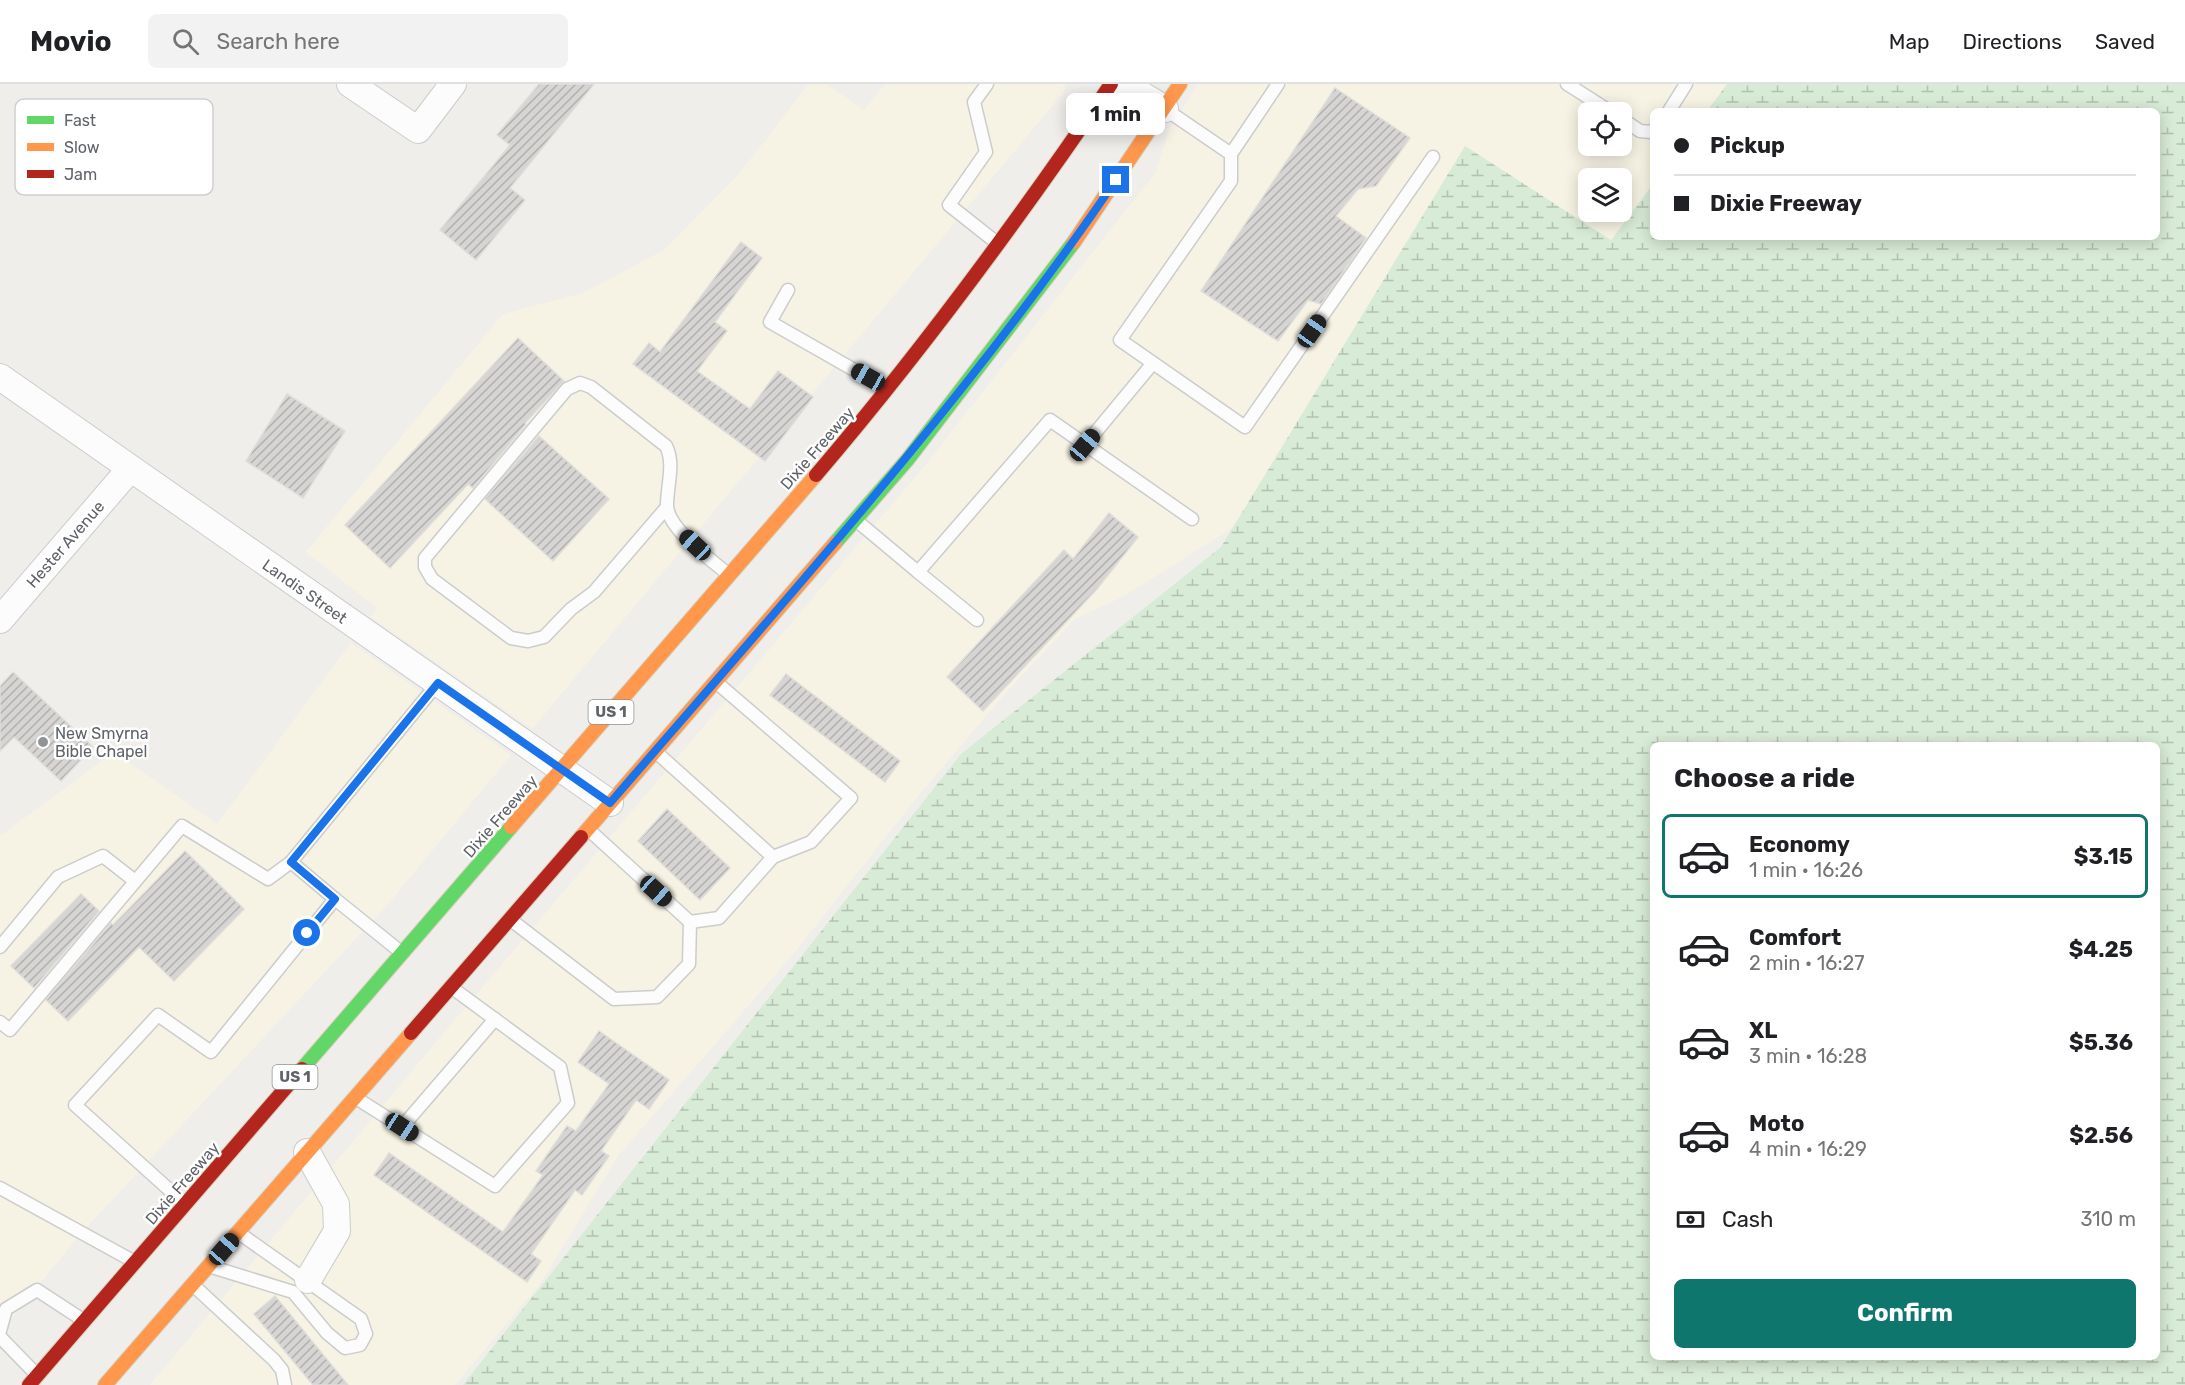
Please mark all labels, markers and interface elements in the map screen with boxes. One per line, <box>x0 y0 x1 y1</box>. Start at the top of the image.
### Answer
search box <box>148 14 568 68</box>
text: Movio <box>30 25 112 58</box>
icon: search <box>169 25 202 58</box>
text: Search here <box>217 28 340 55</box>
text: Map <box>1889 29 1930 54</box>
text: Directions <box>1963 29 2062 54</box>
text: Saved <box>2095 29 2155 54</box>
callout: 1 min <box>1066 93 1166 135</box>
legend <box>15 99 213 195</box>
text: 1 min <box>1090 102 1141 126</box>
map controls <box>1578 102 1632 222</box>
button: locate <box>1578 102 1632 156</box>
text: Fast <box>64 111 96 130</box>
text: Pickup <box>1710 132 1785 159</box>
text: Slow <box>64 138 100 157</box>
text: Jam <box>64 165 97 184</box>
route end <box>1102 166 1129 193</box>
button: layers <box>1578 168 1632 222</box>
text: Dixie Freeway <box>1710 190 1862 217</box>
car <box>1294 311 1330 351</box>
car <box>848 360 888 394</box>
street label: Dixie Freeway <box>776 403 858 493</box>
car <box>1067 425 1103 465</box>
street label: Hester Avenue <box>22 497 108 592</box>
car <box>676 526 714 564</box>
street label: Landis Street <box>259 555 351 628</box>
road number: US 1 <box>588 700 634 724</box>
place label: New Smyrna Bible Chapel <box>55 724 149 761</box>
marker: New Smyrna Bible Chapel <box>36 735 50 749</box>
text: Choose a ride <box>1674 762 1855 794</box>
street label: Dixie Freeway <box>459 771 541 861</box>
icon: car <box>1677 829 1731 883</box>
text: Economy <box>1749 831 1850 858</box>
text: $3.15 <box>2074 843 2133 870</box>
text: 1 min · 16:26 <box>1749 858 1863 882</box>
car <box>637 872 675 910</box>
route start <box>293 919 320 946</box>
icon: car <box>1677 922 1731 976</box>
text: Comfort <box>1749 924 1841 951</box>
text: $4.25 <box>2069 936 2133 963</box>
text: 2 min · 16:27 <box>1749 951 1865 975</box>
icon: car <box>1677 1015 1731 1069</box>
text: XL <box>1749 1017 1777 1044</box>
text: $5.36 <box>2069 1029 2133 1056</box>
text: 3 min · 16:28 <box>1749 1044 1867 1068</box>
road number: US 1 <box>272 1065 318 1089</box>
icon: car <box>1677 1108 1731 1162</box>
car <box>382 1110 422 1144</box>
text: Moto <box>1749 1110 1804 1137</box>
text: $2.56 <box>2069 1122 2133 1149</box>
text: 4 min · 16:29 <box>1749 1137 1867 1161</box>
street label: Dixie Freeway <box>141 1138 223 1228</box>
icon: cash <box>1674 1203 1707 1236</box>
text: Cash <box>1722 1206 1773 1233</box>
text: 310 m <box>2080 1207 2136 1231</box>
car <box>205 1230 243 1268</box>
button: Confirm <box>1674 1279 2136 1348</box>

